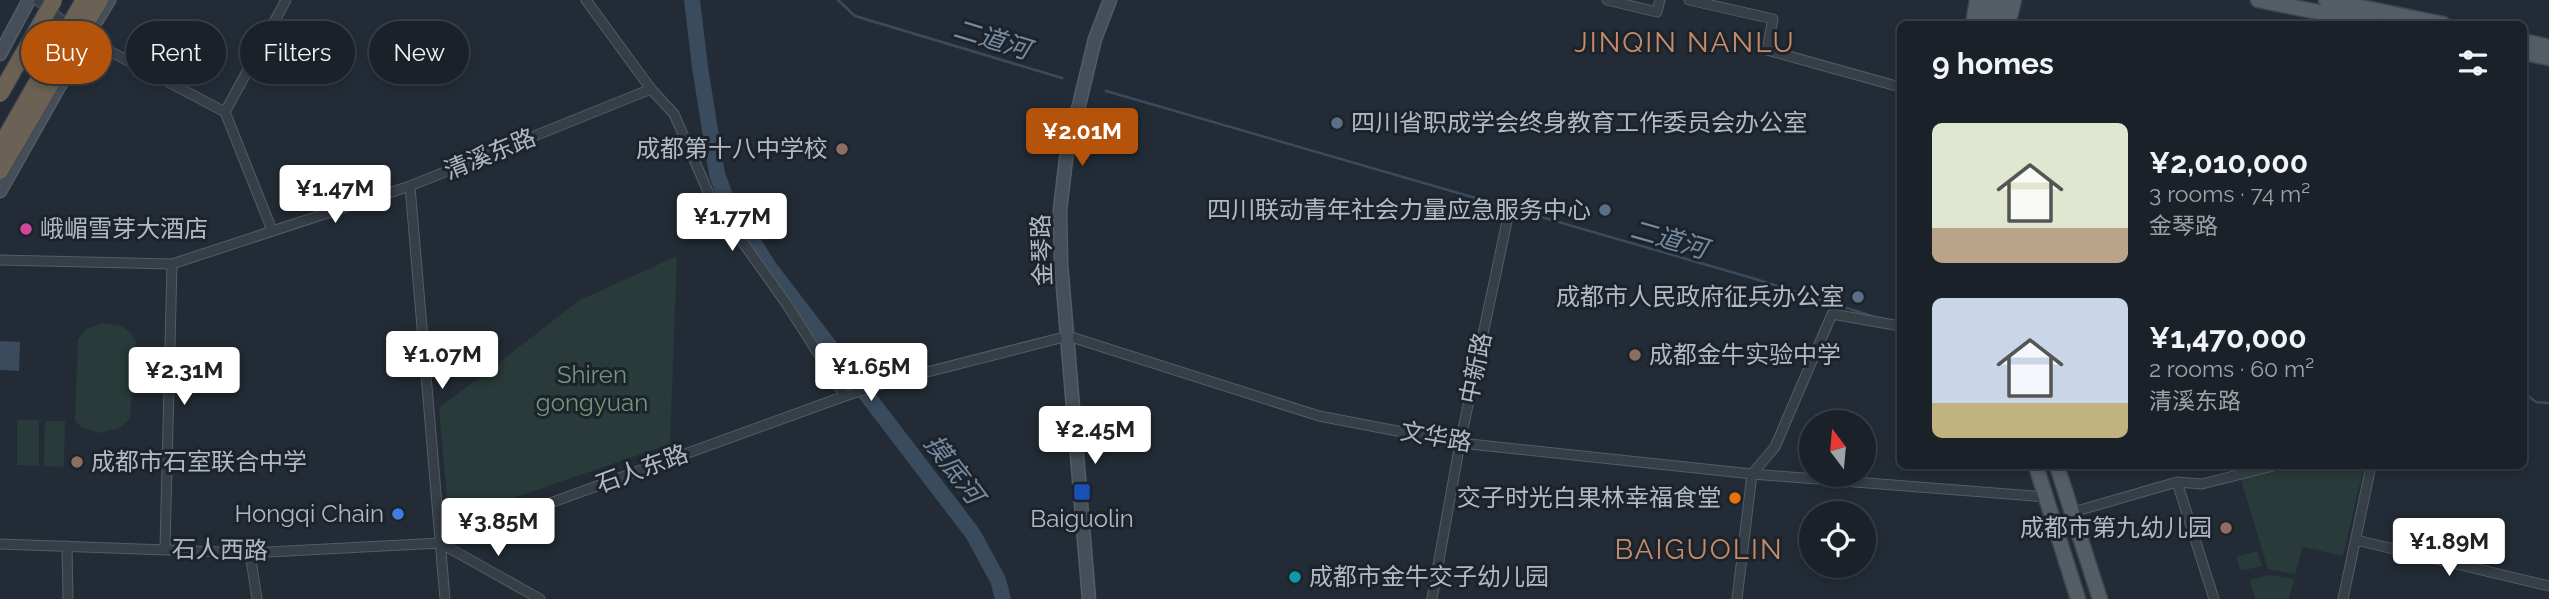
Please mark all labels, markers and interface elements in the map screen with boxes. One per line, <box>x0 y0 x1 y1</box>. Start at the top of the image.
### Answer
water label: 二道河 <box>950 13 1038 66</box>
chip: Buy <box>21 21 112 84</box>
chip: Rent <box>126 21 226 84</box>
chip: Filters <box>240 21 355 84</box>
chip: New <box>369 21 469 84</box>
district label: JINQIN NANLU <box>1574 26 1796 59</box>
icon: filters <box>2454 44 2492 82</box>
text: 9 homes <box>1932 46 2054 81</box>
pin: ¥2.01M <box>1025 108 1139 168</box>
place label: 四川省职成学会终身教育工作委员会办公室 <box>1351 108 1807 137</box>
marker: 四川省职成学会终身教育工作委员会办公室 <box>1329 115 1345 131</box>
text: ¥2.01M <box>1042 117 1122 144</box>
street label: 清溪东路 <box>440 122 540 185</box>
place label: 成都第十八中学校 <box>636 134 828 163</box>
marker: 成都第十八中学校 <box>834 141 850 157</box>
text: ¥2,010,000 <box>2149 145 2308 180</box>
icon: home <box>1988 151 2072 235</box>
pin: ¥1.47M <box>278 166 392 225</box>
text: ¥1.47M <box>296 174 374 201</box>
text: 3 rooms · 74 m² <box>2149 180 2310 207</box>
pin: ¥1.77M <box>675 194 789 253</box>
place label: 四川联动青年社会力量应急服务中心 <box>1207 195 1591 224</box>
text: ¥1.77M <box>693 202 771 229</box>
marker: 四川联动青年社会力量应急服务中心 <box>1597 202 1613 218</box>
text: 金琴路 <box>2149 212 2218 239</box>
place label: 峨嵋雪芽大酒店 <box>40 214 208 243</box>
street label: 金琴路 <box>1026 214 1057 287</box>
water label: 二道河 <box>1627 214 1715 266</box>
marker: 峨嵋雪芽大酒店 <box>18 221 34 237</box>
place label: 成都市人民政府征兵办公室 <box>1556 282 1844 311</box>
marker: 成都市人民政府征兵办公室 <box>1850 289 1866 305</box>
text: ¥1,470,000 <box>2149 320 2307 355</box>
icon: home <box>1988 326 2072 410</box>
street label: 中新路 <box>1454 330 1497 406</box>
pin: ¥1.07M <box>385 332 499 391</box>
text: ¥1.07M <box>402 340 482 367</box>
place label: 成都金牛实验中学 <box>1649 340 1841 369</box>
pin: ¥1.65M <box>814 344 928 403</box>
marker: 成都金牛实验中学 <box>1627 347 1643 363</box>
pin: ¥2.31M <box>127 348 241 407</box>
text: ¥1.65M <box>831 352 911 379</box>
text: 2 rooms · 60 m² <box>2149 355 2314 382</box>
text: ¥2.31M <box>145 356 223 383</box>
park label: Shiren gongyuan <box>536 360 648 417</box>
text: 清溪东路 <box>2149 387 2241 414</box>
pin: ¥2.45M <box>1038 406 1152 466</box>
north arrow <box>1799 410 1876 486</box>
map controls <box>1799 410 1876 578</box>
text: ¥2.45M <box>1055 415 1135 442</box>
street label: 文华路 <box>1398 416 1474 457</box>
water label: 摸底河 <box>919 429 992 513</box>
street label: 石人东路 <box>592 438 692 499</box>
place label: 成都市石室联合中学 <box>91 447 307 476</box>
marker: 成都市石室联合中学 <box>69 454 85 470</box>
marker: Baiguolin <box>1072 482 1092 502</box>
place label: 交子时光白果林幸福食堂 <box>1457 483 1721 512</box>
marker: 交子时光白果林幸福食堂 <box>1727 490 1743 506</box>
pin: ¥3.85M <box>441 498 555 558</box>
place label: Hongqi Chain <box>234 499 384 528</box>
button: locate <box>1799 501 1876 578</box>
place label: Baiguolin <box>1030 504 1134 533</box>
marker: Hongqi Chain <box>390 506 406 522</box>
text: ¥3.85M <box>458 507 538 534</box>
place label: 成都市第九幼儿园 <box>2020 513 2212 542</box>
pin: ¥1.89M <box>2392 518 2506 578</box>
marker: 成都市第九幼儿园 <box>2218 520 2234 536</box>
text: ¥1.89M <box>2409 527 2489 554</box>
district label: BAIGUOLIN <box>1614 533 1784 566</box>
street label: 石人西路 <box>172 534 268 565</box>
place label: 成都市金牛交子幼儿园 <box>1309 562 1549 591</box>
marker: 成都市金牛交子幼儿园 <box>1287 569 1303 585</box>

